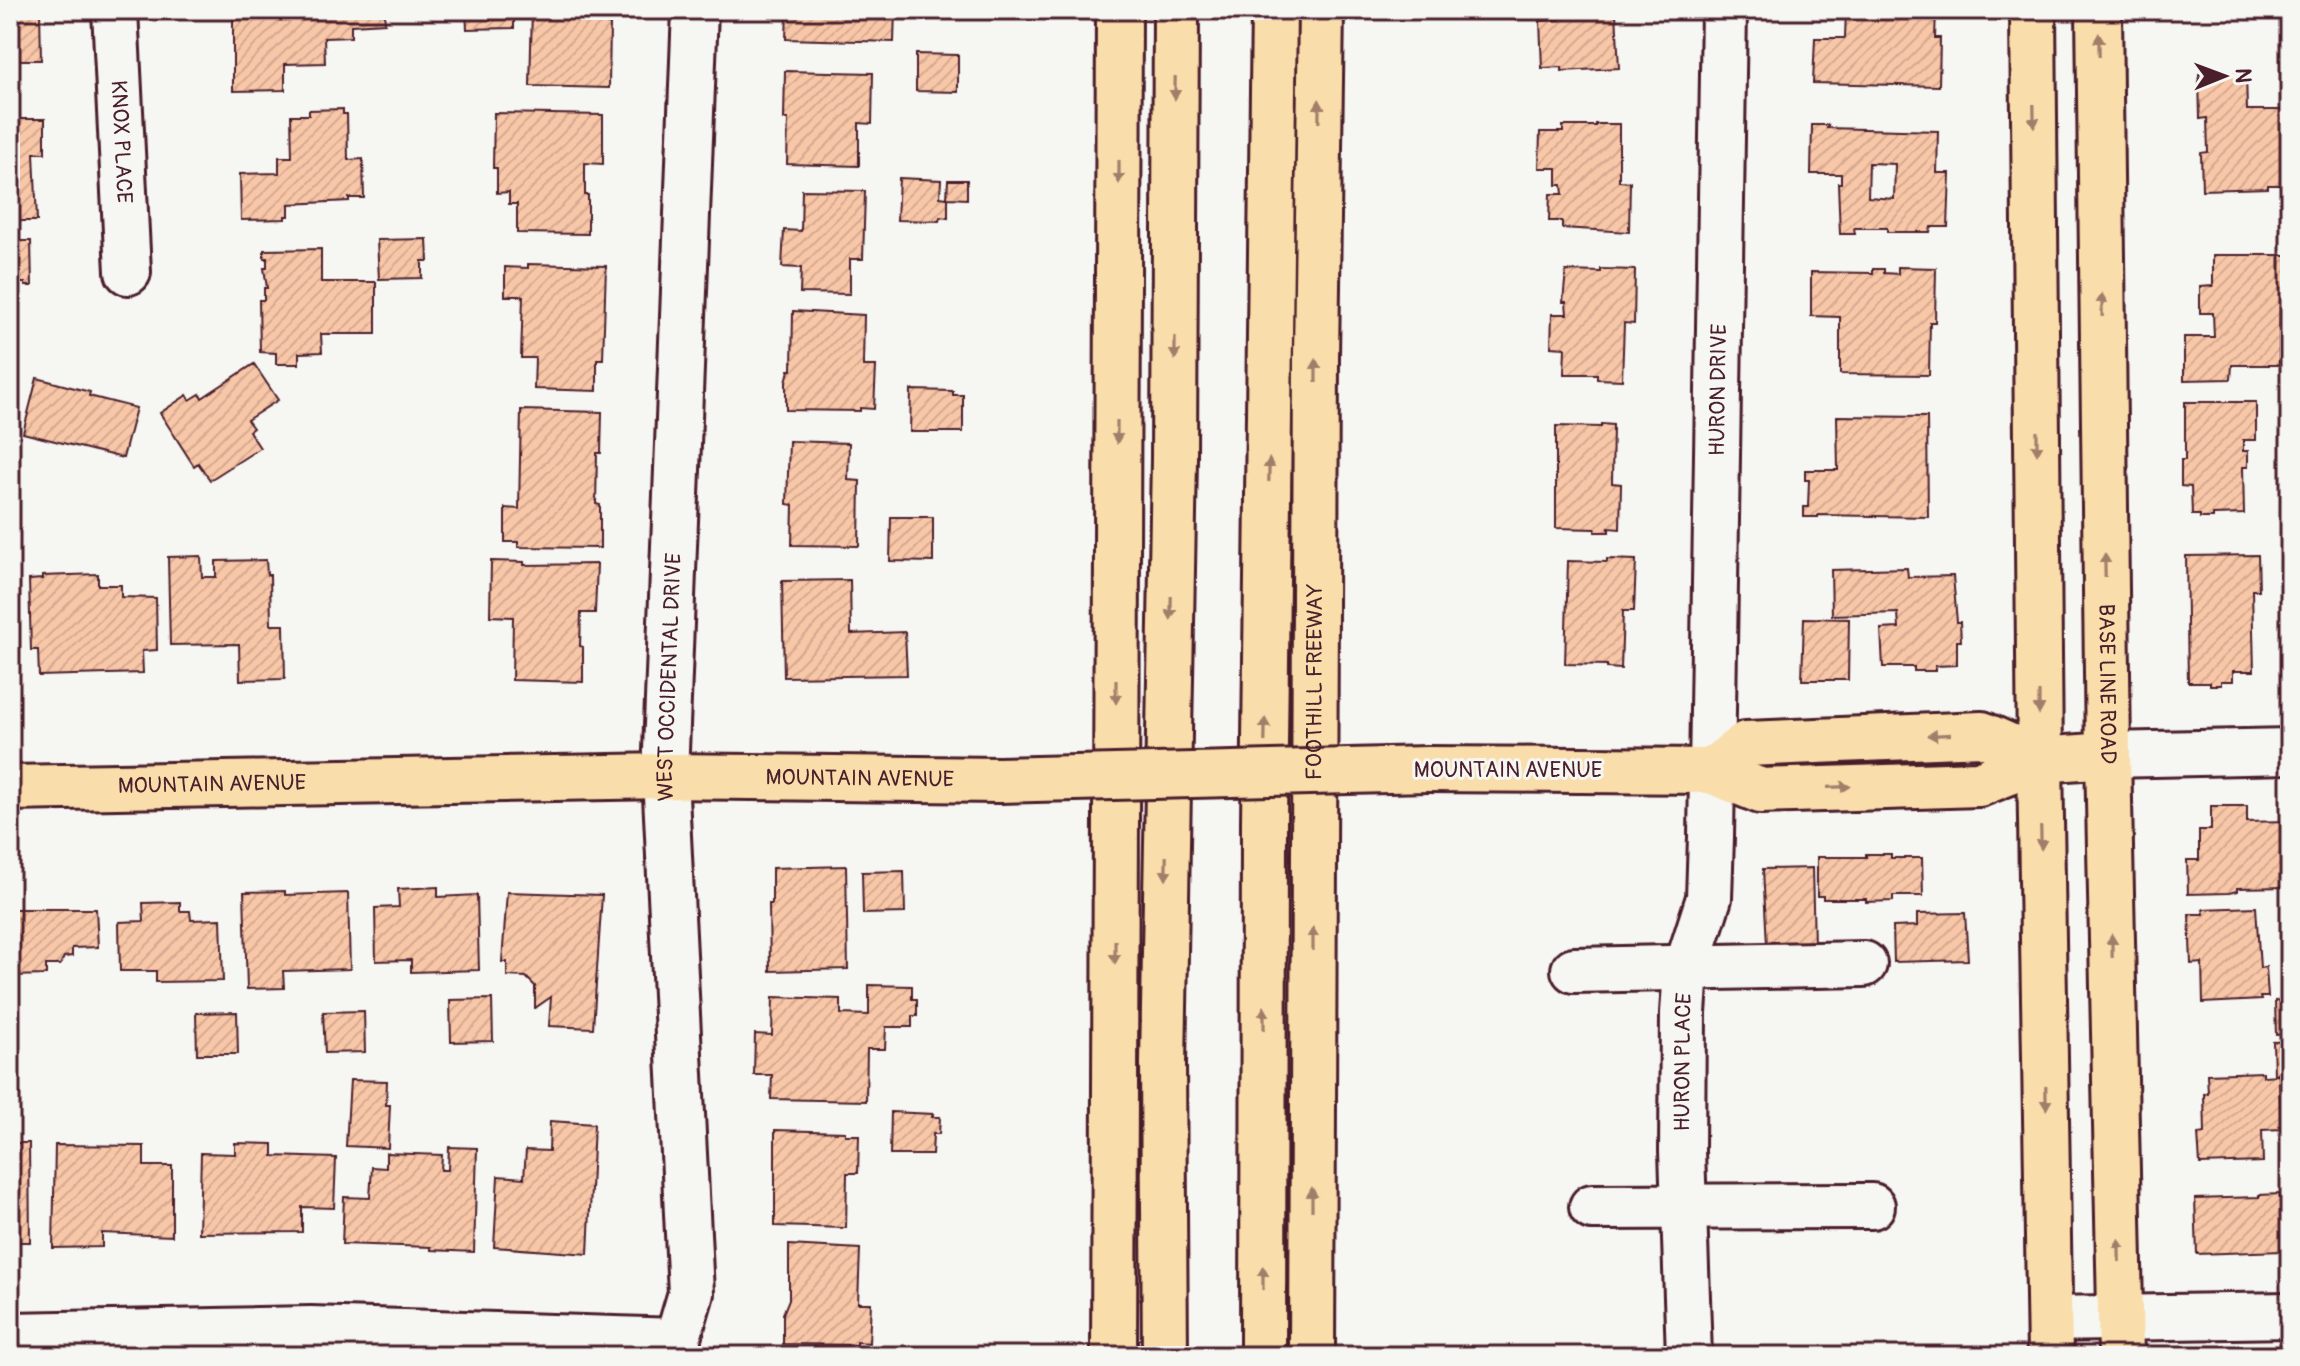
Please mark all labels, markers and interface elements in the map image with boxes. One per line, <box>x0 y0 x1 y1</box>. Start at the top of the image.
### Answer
one-way arrow <box>2093 32 2105 57</box>
north arrow <box>2184 36 2264 116</box>
text: N <box>2229 68 2257 83</box>
one-way arrow <box>1169 76 1181 101</box>
street label: KNOX PLACE <box>105 80 139 204</box>
one-way arrow <box>1313 98 1325 123</box>
one-way arrow <box>2028 104 2040 129</box>
one-way arrow <box>1112 160 1125 185</box>
one-way arrow <box>2096 292 2108 317</box>
street label: HURON DRIVE <box>1703 324 1733 456</box>
one-way arrow <box>1168 336 1181 361</box>
one-way arrow <box>1310 358 1322 383</box>
one-way arrow <box>1111 420 1123 445</box>
one-way arrow <box>2031 431 2043 456</box>
one-way arrow <box>1262 457 1275 482</box>
street label: WEST OCCIDENTAL DRIVE <box>651 552 688 802</box>
one-way arrow <box>2099 552 2112 577</box>
street label: FOOTHILL FREEWAY <box>1300 583 1329 780</box>
one-way arrow <box>1165 596 1177 621</box>
street label: BASE LINE ROAD <box>2092 604 2122 764</box>
one-way arrow <box>1110 680 1122 705</box>
one-way arrow <box>2033 691 2045 716</box>
one-way arrow <box>1259 717 1272 742</box>
one-way arrow <box>1926 729 1951 742</box>
street label: MOUNTAIN AVENUE <box>1414 756 1602 784</box>
street label: MOUNTAIN AVENUE <box>766 763 954 793</box>
street label: MOUNTAIN AVENUE <box>118 769 306 800</box>
one-way arrow <box>1827 780 1852 793</box>
one-way arrow <box>2035 826 2047 851</box>
one-way arrow <box>1160 856 1173 881</box>
one-way arrow <box>1307 926 1319 951</box>
one-way arrow <box>2105 933 2118 958</box>
one-way arrow <box>1109 940 1121 965</box>
street label: HURON PLACE <box>1668 992 1698 1132</box>
one-way arrow <box>1258 1005 1270 1030</box>
one-way arrow <box>2039 1086 2052 1111</box>
one-way arrow <box>1306 1186 1318 1211</box>
one-way arrow <box>2113 1237 2125 1262</box>
one-way arrow <box>1257 1265 1269 1290</box>

